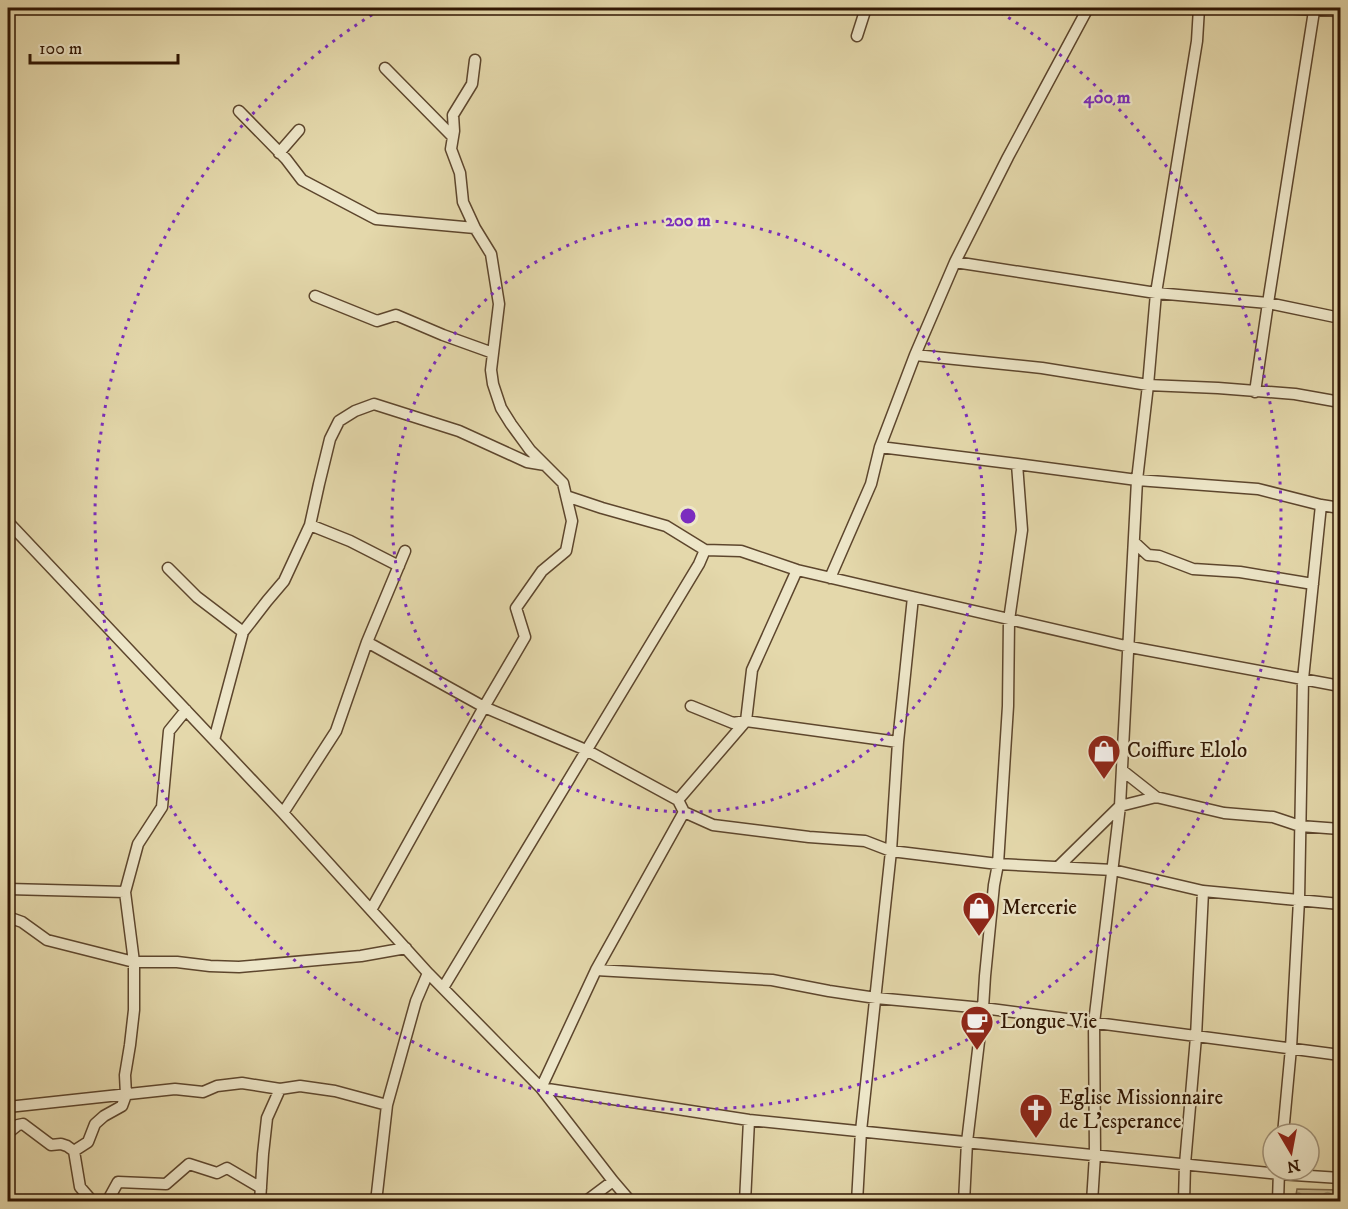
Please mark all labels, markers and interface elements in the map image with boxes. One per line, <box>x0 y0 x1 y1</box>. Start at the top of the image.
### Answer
scale bar <box>30 27 178 65</box>
text: 100 m <box>39 38 82 60</box>
text: 400 m <box>1082 87 1131 109</box>
text: 200 m <box>665 210 711 232</box>
centre of rings <box>678 506 698 526</box>
shop icon: Coiffure Elolo <box>1086 733 1122 780</box>
place label: Coiffure Elolo <box>1127 738 1247 764</box>
shop icon: Mercerie <box>961 890 997 937</box>
place label: Mercerie <box>1002 895 1077 921</box>
cafe icon: Longue Vie <box>959 1004 995 1051</box>
place label: Longue Vie <box>1000 1009 1097 1035</box>
place label: Eglise Missionnaire de L'esperance <box>1059 1085 1223 1135</box>
church icon: Eglise Missionnaire de L'esperance <box>1018 1092 1054 1139</box>
north arrow <box>1261 1122 1321 1182</box>
text: N <box>1285 1155 1302 1177</box>

